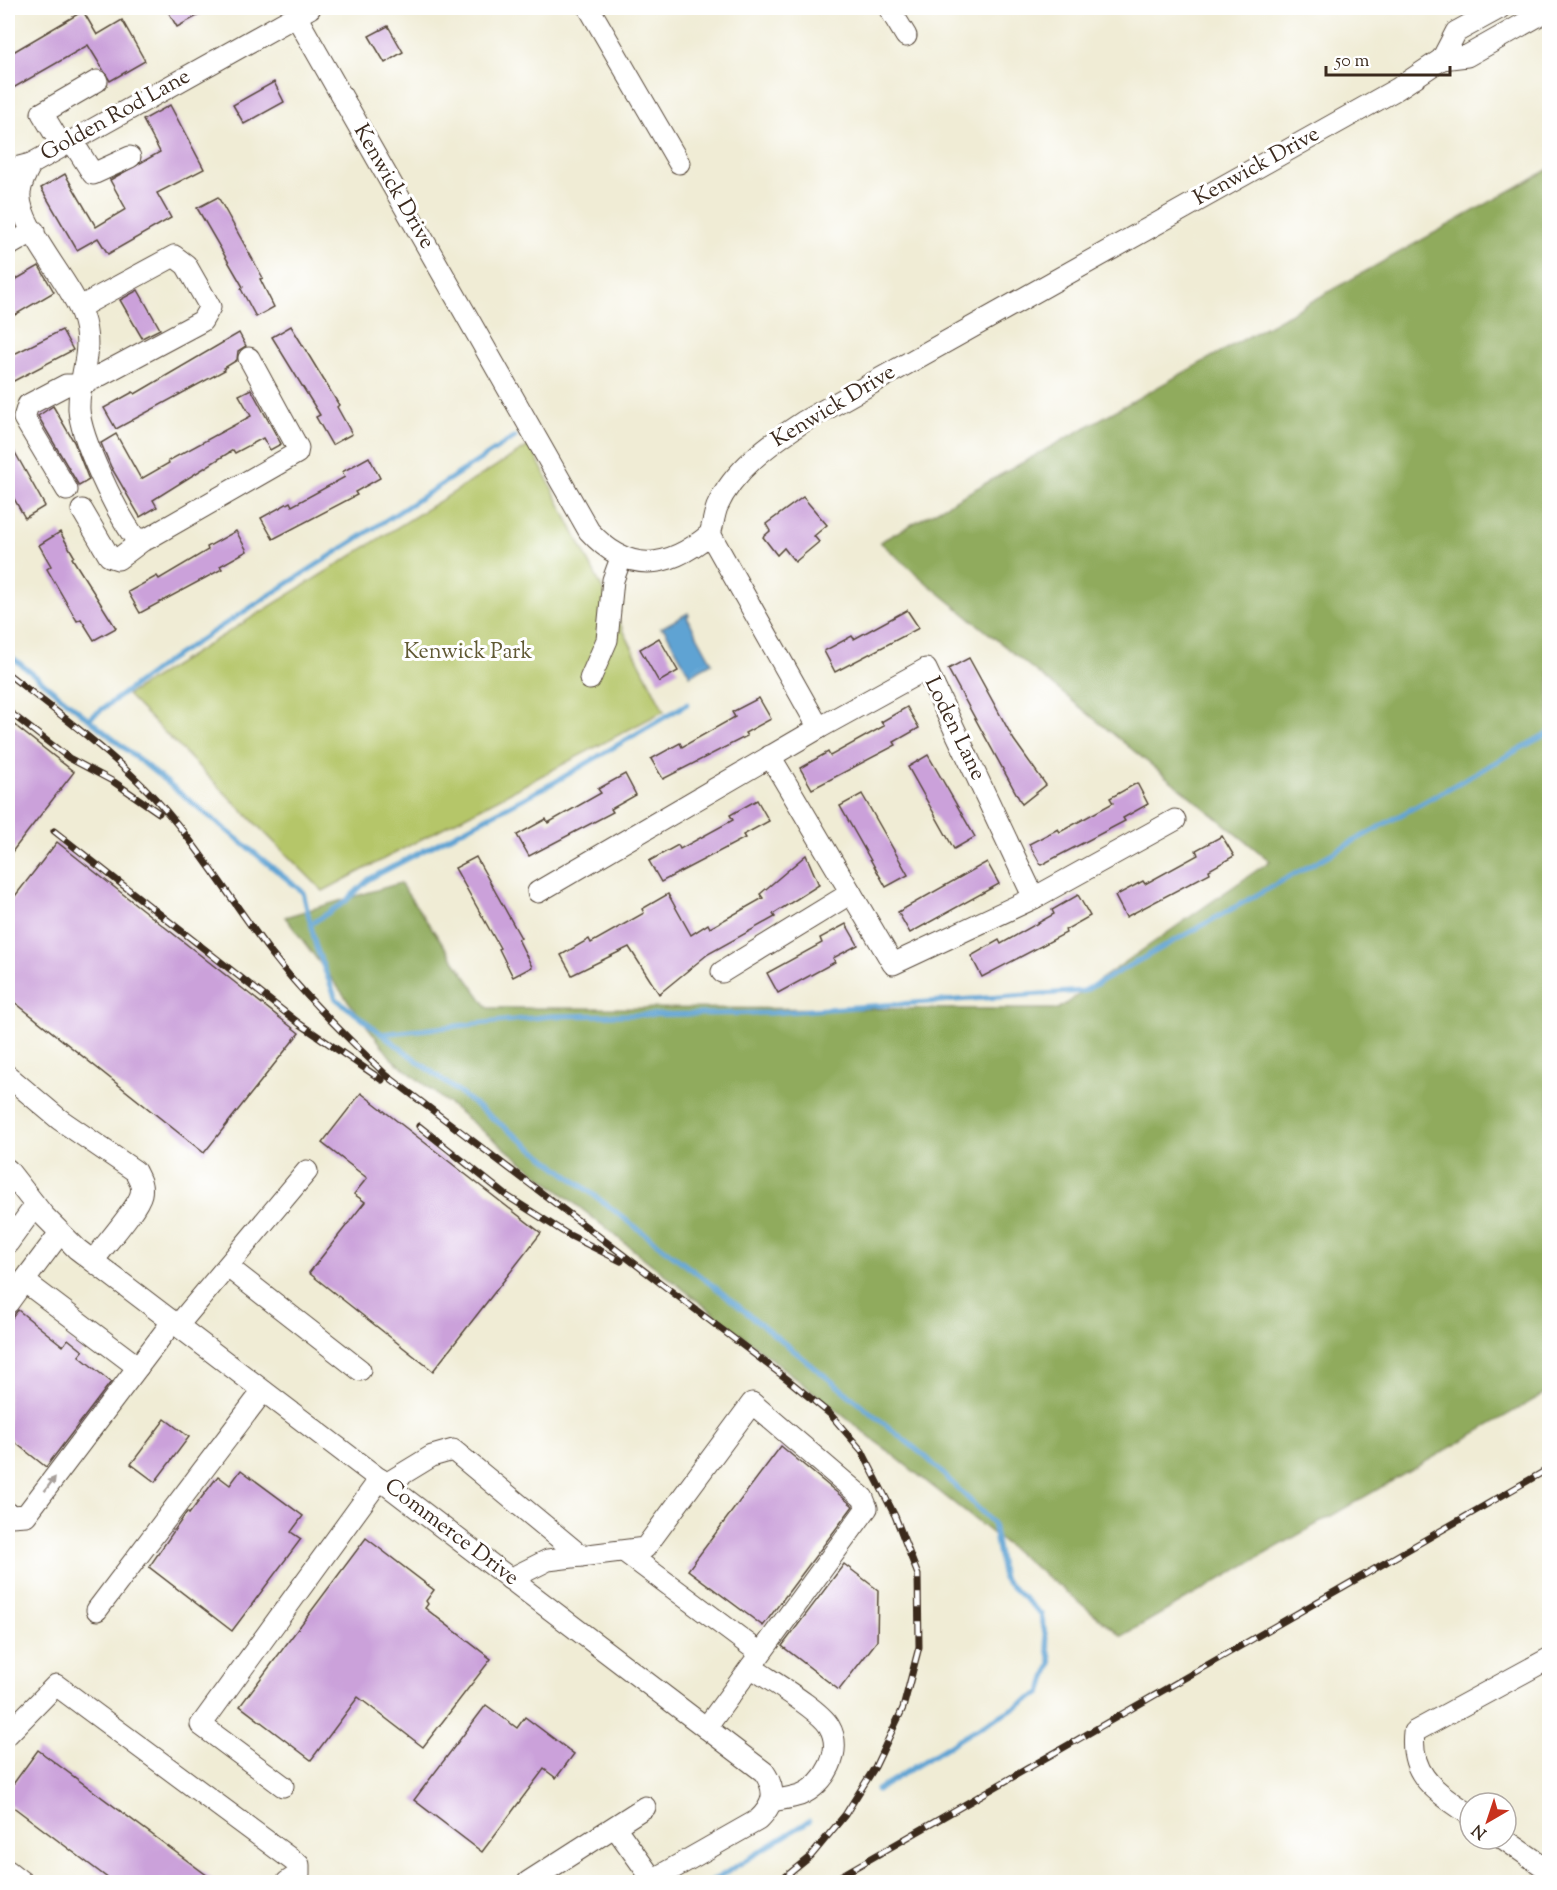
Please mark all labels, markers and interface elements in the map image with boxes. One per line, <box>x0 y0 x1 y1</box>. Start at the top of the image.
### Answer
scale bar <box>1326 39 1450 77</box>
text: 50 m <box>1334 49 1370 75</box>
street label: Golden Rod Lane <box>35 62 197 170</box>
street label: Kenwick Drive <box>344 119 442 255</box>
street label: Kenwick Drive <box>1188 119 1326 215</box>
street label: Kenwick Drive <box>766 357 902 457</box>
park label: Kenwick Park <box>404 637 532 669</box>
street label: Loden Lane <box>915 672 993 786</box>
street label: Commerce Drive <box>377 1472 525 1594</box>
one-way arrow <box>43 1477 55 1492</box>
north arrow <box>1458 1791 1518 1851</box>
text: N <box>1468 1818 1492 1844</box>

